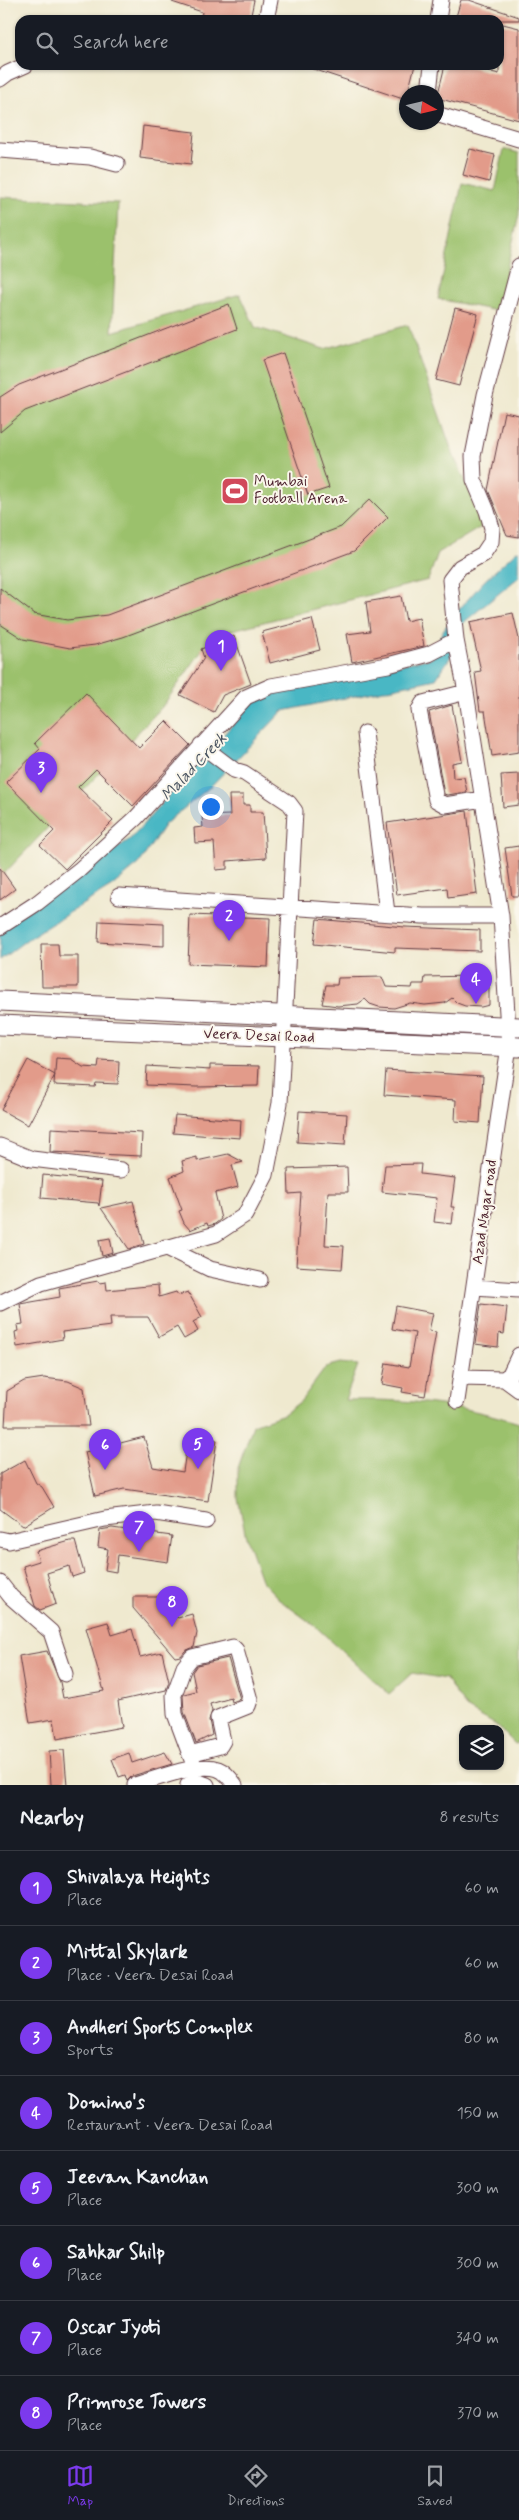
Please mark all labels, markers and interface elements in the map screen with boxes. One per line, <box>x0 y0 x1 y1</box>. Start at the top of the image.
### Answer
search box <box>15 15 504 70</box>
icon: search <box>33 29 61 57</box>
text: Search here <box>73 30 169 55</box>
north arrow <box>399 85 444 130</box>
place label: Mumbai Football Arena <box>254 472 348 509</box>
sports icon: Mumbai Football Arena <box>220 476 250 506</box>
pin: 1 <box>205 630 237 671</box>
water label: Malad Creek <box>156 728 232 805</box>
pin: 3 <box>25 752 57 793</box>
your location <box>198 794 224 820</box>
pin: 2 <box>213 900 245 941</box>
pin: 4 <box>460 963 492 1004</box>
street label: Veera Desai Road <box>203 1024 315 1048</box>
street label: Azad Nagar road <box>468 1158 502 1266</box>
pin: 5 <box>182 1428 214 1469</box>
pin: 6 <box>89 1429 121 1470</box>
pin: 7 <box>123 1511 155 1552</box>
pin: 8 <box>156 1586 188 1627</box>
map controls <box>459 1725 504 1770</box>
button: layers <box>459 1725 504 1770</box>
text: Nearby <box>20 1804 84 1832</box>
text: 8 results <box>439 1807 499 1828</box>
text: Shivalaya Heights <box>67 1865 210 1890</box>
text: 1 <box>32 1878 40 1899</box>
text: 60 m <box>465 1878 499 1899</box>
text: Place <box>67 1890 102 1911</box>
text: Mittal Skylark <box>67 1940 188 1965</box>
text: 2 <box>32 1953 40 1974</box>
text: 60 m <box>465 1953 499 1974</box>
text: Place · Veera Desai Road <box>67 1965 234 1986</box>
text: Andheri Sports Complex <box>67 2015 252 2040</box>
text: 3 <box>32 2028 40 2049</box>
text: 80 m <box>464 2028 499 2049</box>
text: Sports <box>67 2040 113 2061</box>
text: Domino's <box>67 2090 145 2115</box>
text: 4 <box>31 2103 41 2124</box>
text: 150 m <box>457 2103 499 2124</box>
text: Restaurant · Veera Desai Road <box>67 2115 273 2136</box>
text: Jeevan Kanchan <box>67 2165 208 2190</box>
text: 5 <box>31 2178 41 2199</box>
text: 300 m <box>456 2178 499 2199</box>
text: Place <box>67 2190 102 2211</box>
text: Sahkar Shilp <box>67 2240 165 2265</box>
text: 6 <box>32 2253 40 2274</box>
text: 300 m <box>456 2253 499 2274</box>
text: Place <box>67 2265 102 2286</box>
text: Oscar Jyoti <box>67 2315 160 2340</box>
text: 7 <box>31 2328 41 2349</box>
text: 340 m <box>455 2328 499 2349</box>
text: Place <box>67 2340 102 2361</box>
text: Primrose Towers <box>67 2390 206 2415</box>
text: 8 <box>31 2403 41 2424</box>
text: 370 m <box>457 2403 499 2424</box>
text: Place <box>67 2415 102 2436</box>
tab: Map <box>66 2462 94 2510</box>
tab: Directions <box>227 2462 285 2510</box>
tab: Saved <box>417 2462 453 2510</box>

